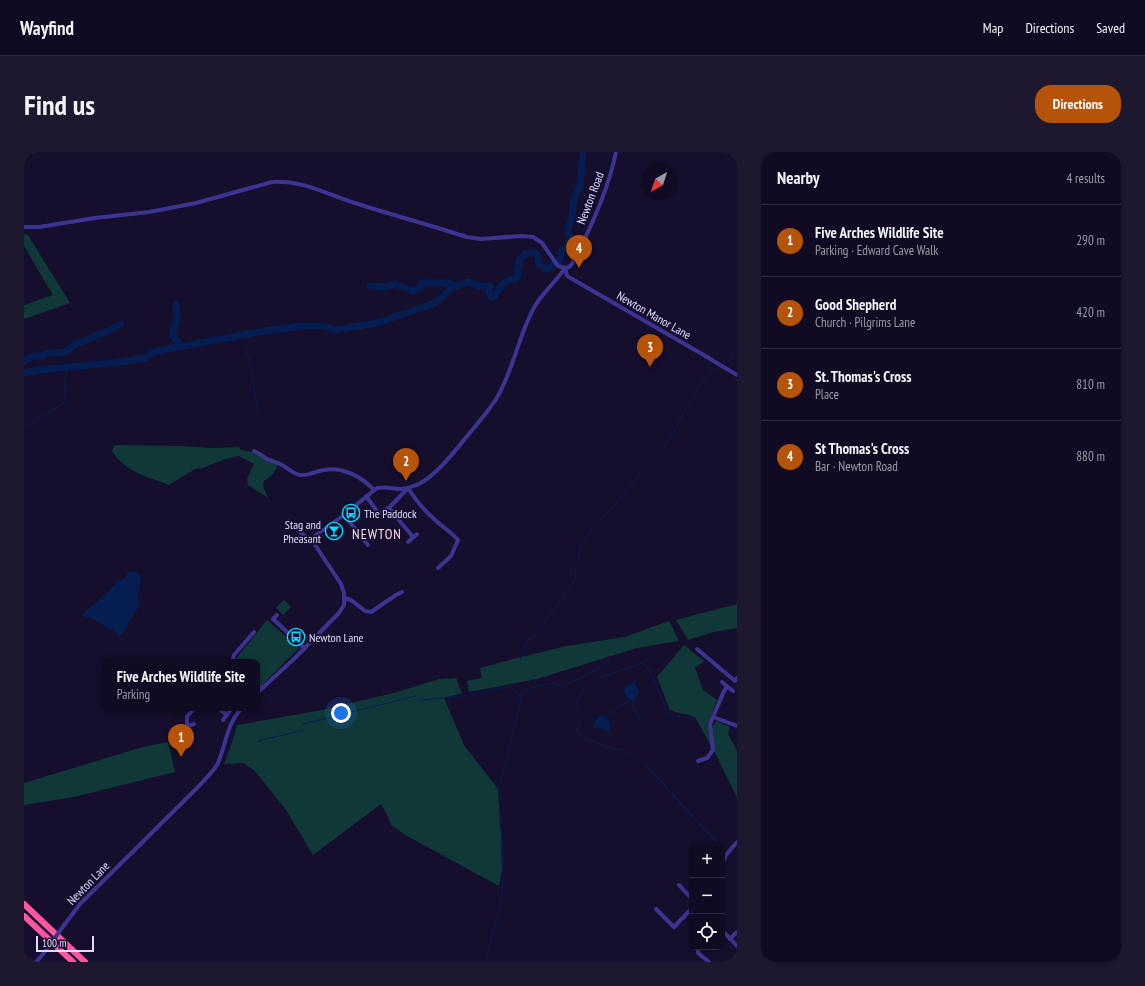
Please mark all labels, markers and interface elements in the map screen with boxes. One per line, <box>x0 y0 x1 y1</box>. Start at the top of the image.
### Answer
text: Wayfind <box>20 16 74 40</box>
text: Map <box>983 19 1003 37</box>
text: Directions <box>1025 19 1074 37</box>
text: Saved <box>1096 19 1125 37</box>
button: Directions <box>1035 85 1121 123</box>
text: Find us <box>24 86 95 123</box>
north arrow <box>641 164 677 200</box>
text: Nearby <box>777 167 820 189</box>
street label: Newton Road <box>573 170 607 226</box>
text: 4 results <box>1066 170 1105 187</box>
text: Five Arches Wildlife Site <box>815 223 944 242</box>
text: 1 <box>787 232 793 249</box>
text: 290 m <box>1076 232 1105 249</box>
pin: 4 <box>566 235 592 268</box>
text: Parking · Edward Cave Walk <box>815 242 938 259</box>
street label: Newton Manor Lane <box>614 288 694 342</box>
text: Good Shepherd <box>815 295 896 314</box>
text: 2 <box>787 304 793 321</box>
text: 420 m <box>1076 304 1105 321</box>
text: Church · Pilgrims Lane <box>815 314 915 331</box>
pin: 3 <box>637 334 663 367</box>
text: St. Thomas's Cross <box>815 367 912 386</box>
text: 3 <box>787 376 793 393</box>
text: 810 m <box>1076 376 1105 393</box>
text: Place <box>815 386 839 403</box>
text: St Thomas's Cross <box>815 439 909 458</box>
pin: 2 <box>393 448 419 481</box>
text: 4 <box>787 448 793 465</box>
text: 880 m <box>1076 448 1105 465</box>
text: Bar · Newton Road <box>815 458 898 475</box>
bus stop icon: The Paddock <box>341 503 361 523</box>
place label: The Paddock <box>364 506 417 521</box>
place label: Stag and Pheasant <box>283 517 322 546</box>
bar icon: Stag and Pheasant <box>324 521 344 541</box>
district label: NEWTON <box>352 525 402 543</box>
bus stop icon: Newton Lane <box>286 627 306 647</box>
place label: Newton Lane <box>309 630 363 645</box>
popup <box>102 659 260 711</box>
text: Five Arches Wildlife Site <box>117 667 245 686</box>
text: Parking <box>117 686 150 703</box>
your location <box>331 703 351 723</box>
pin: 1 <box>168 724 194 757</box>
map controls <box>689 842 725 950</box>
button: + <box>689 842 725 878</box>
street label: Newton Lane <box>64 858 112 908</box>
button: − <box>689 878 725 914</box>
button: locate <box>689 914 725 950</box>
scale bar <box>36 934 94 953</box>
text: 100 m <box>42 936 66 950</box>

